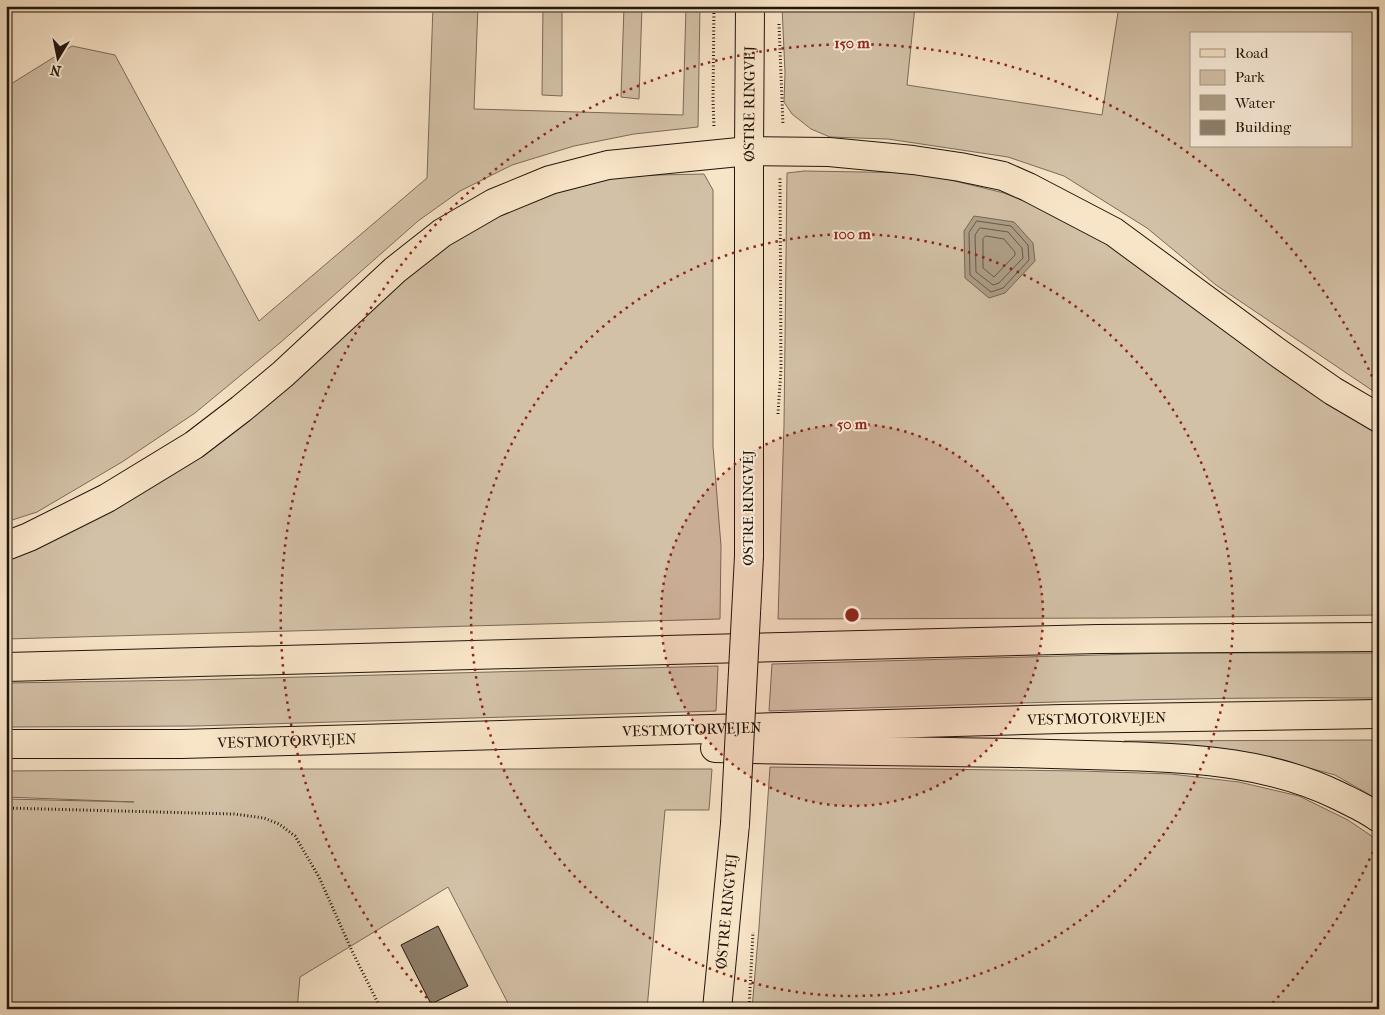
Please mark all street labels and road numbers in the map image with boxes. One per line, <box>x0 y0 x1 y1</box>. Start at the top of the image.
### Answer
street label: ØSTRE RINGVEJ <box>740 45 759 162</box>
street label: ØSTRE RINGVEJ <box>739 450 757 566</box>
street label: VESTMOTORVEJEN <box>1026 708 1167 729</box>
street label: VESTMOTORVEJEN <box>621 719 762 741</box>
street label: VESTMOTORVEJEN <box>216 730 357 752</box>
street label: ØSTRE RINGVEJ <box>712 852 741 970</box>

